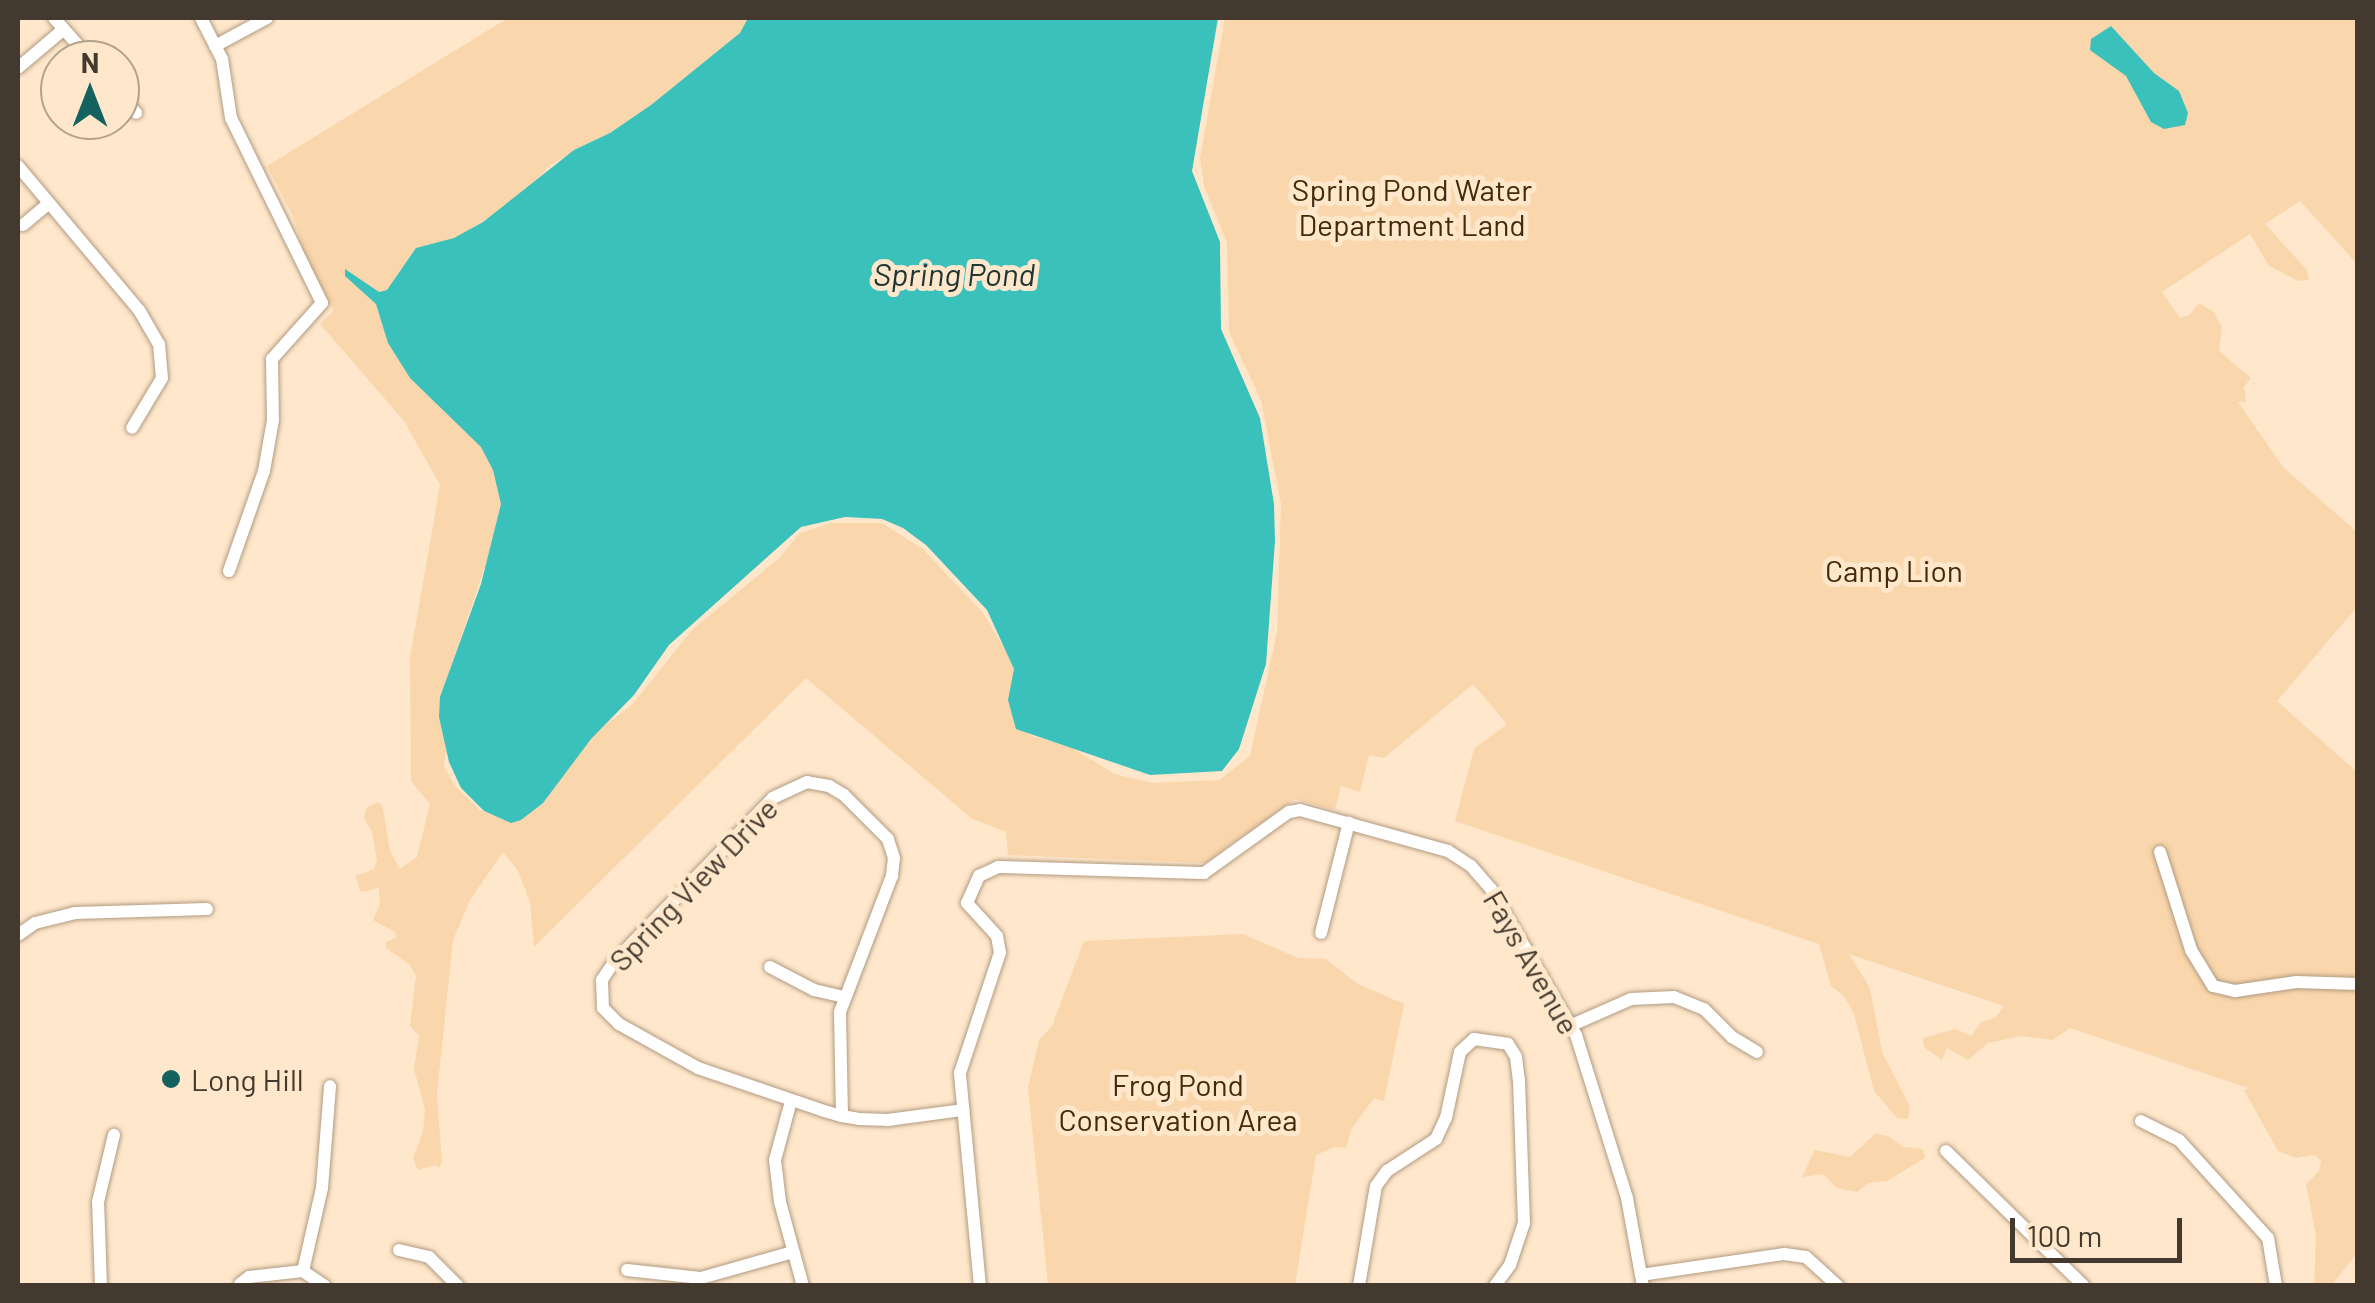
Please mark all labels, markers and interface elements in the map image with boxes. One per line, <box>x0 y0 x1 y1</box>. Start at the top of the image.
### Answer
north arrow <box>40 40 140 140</box>
text: N <box>81 45 99 79</box>
park label: Spring Pond Water Department Land <box>1292 171 1532 242</box>
water label: Spring Pond <box>873 254 1035 292</box>
park label: Camp Lion <box>1825 552 1963 588</box>
street label: Spring View Drive <box>601 790 785 978</box>
street label: Fays Avenue <box>1476 884 1588 1040</box>
place label: Long Hill <box>191 1061 304 1097</box>
park label: Frog Pond Conservation Area <box>1058 1066 1298 1136</box>
marker: Long Hill <box>160 1068 182 1090</box>
scale bar <box>2015 1198 2188 1260</box>
text: 100 m <box>2027 1217 2102 1253</box>

